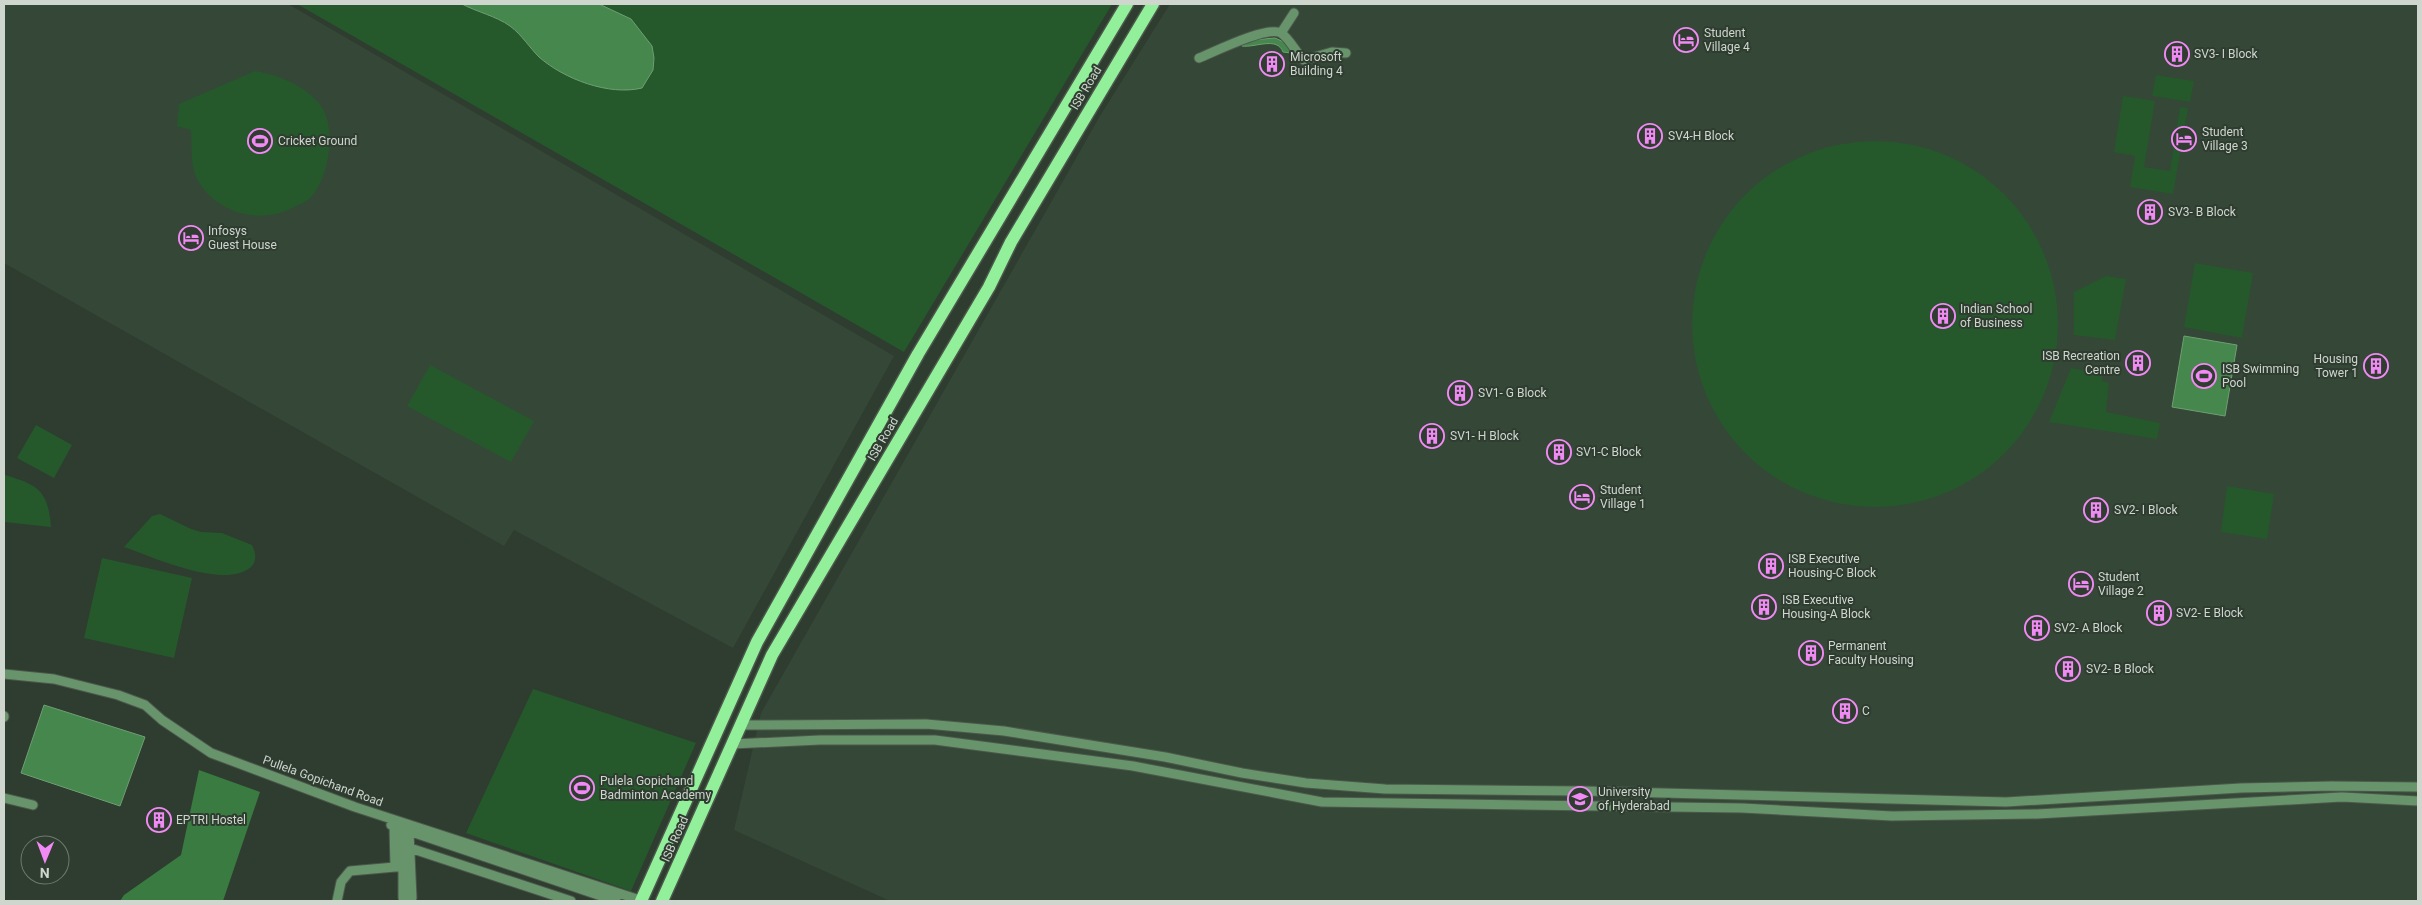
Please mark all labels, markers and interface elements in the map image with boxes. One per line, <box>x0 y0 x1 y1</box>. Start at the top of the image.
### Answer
place label: Student Village 4 <box>1704 26 1750 54</box>
hotel icon: Student Village 4 <box>1673 27 1699 53</box>
building icon: SV3- I Block <box>2164 41 2190 67</box>
place label: SV3- I Block <box>2194 47 2259 61</box>
place label: Microsoft Building 4 <box>1290 50 1343 78</box>
building icon: Microsoft Building 4 <box>1259 51 1285 77</box>
street label: ISB Road <box>1068 64 1104 112</box>
building icon: SV4-H Block <box>1637 123 1663 149</box>
place label: Student Village 3 <box>2202 125 2248 153</box>
hotel icon: Student Village 3 <box>2171 126 2197 152</box>
sports icon: Cricket Ground <box>247 128 273 154</box>
place label: SV4-H Block <box>1668 129 1735 143</box>
place label: Cricket Ground <box>278 134 357 148</box>
building icon: SV3- B Block <box>2137 199 2163 225</box>
place label: SV3- B Block <box>2168 205 2237 219</box>
place label: Infosys Guest House <box>208 224 277 252</box>
hotel icon: Infosys Guest House <box>178 225 204 251</box>
place label: Indian School of Business <box>1960 302 2032 330</box>
building icon: Indian School of Business <box>1930 303 1956 329</box>
place label: ISB Recreation Centre <box>2042 349 2120 377</box>
building icon: ISB Recreation Centre <box>2125 350 2151 376</box>
place label: Housing Tower 1 <box>2314 352 2358 380</box>
building icon: Housing Tower 1 <box>2363 353 2389 379</box>
place label: ISB Swimming Pool <box>2222 362 2299 390</box>
sports icon: ISB Swimming Pool <box>2191 363 2217 389</box>
building icon: SV1- G Block <box>1447 380 1473 406</box>
place label: SV1- G Block <box>1478 386 1547 400</box>
street label: ISB Road <box>865 415 901 463</box>
building icon: SV1- H Block <box>1419 423 1445 449</box>
place label: SV1- H Block <box>1450 429 1520 443</box>
building icon: SV1-C Block <box>1546 439 1572 465</box>
place label: SV1-C Block <box>1576 445 1642 459</box>
place label: Student Village 1 <box>1600 483 1646 511</box>
hotel icon: Student Village 1 <box>1569 484 1595 510</box>
building icon: SV2- I Block <box>2083 497 2109 523</box>
place label: SV2- I Block <box>2114 503 2179 517</box>
place label: ISB Executive Housing-C Block <box>1788 552 1877 580</box>
building icon: ISB Executive Housing-C Block <box>1758 553 1784 579</box>
place label: Student Village 2 <box>2098 570 2144 598</box>
hotel icon: Student Village 2 <box>2068 571 2094 597</box>
place label: ISB Executive Housing-A Block <box>1782 593 1871 621</box>
building icon: ISB Executive Housing-A Block <box>1751 594 1777 620</box>
building icon: SV2- E Block <box>2146 600 2172 626</box>
place label: SV2- E Block <box>2176 606 2244 620</box>
building icon: SV2- A Block <box>2024 615 2050 641</box>
place label: SV2- A Block <box>2054 621 2123 635</box>
place label: Permanent Faculty Housing <box>1828 639 1914 667</box>
building icon: Permanent Faculty Housing <box>1798 640 1824 666</box>
building icon: SV2- B Block <box>2055 656 2081 682</box>
place label: SV2- B Block <box>2086 662 2155 676</box>
building icon: C <box>1832 698 1858 724</box>
place label: C <box>1862 704 1870 718</box>
street label: Pullela Gopichand Road <box>261 753 385 809</box>
place label: Pulela Gopichand Badminton Academy <box>600 774 711 802</box>
sports icon: Pulela Gopichand Badminton Academy <box>569 775 595 801</box>
place label: University of Hyderabad <box>1598 785 1670 813</box>
school or university icon: University of Hyderabad <box>1567 786 1593 812</box>
building icon: EPTRI Hostel <box>146 807 172 833</box>
place label: EPTRI Hostel <box>176 813 246 827</box>
street label: ISB Road <box>659 814 691 864</box>
north arrow <box>20 835 70 885</box>
text: N <box>40 865 50 881</box>

